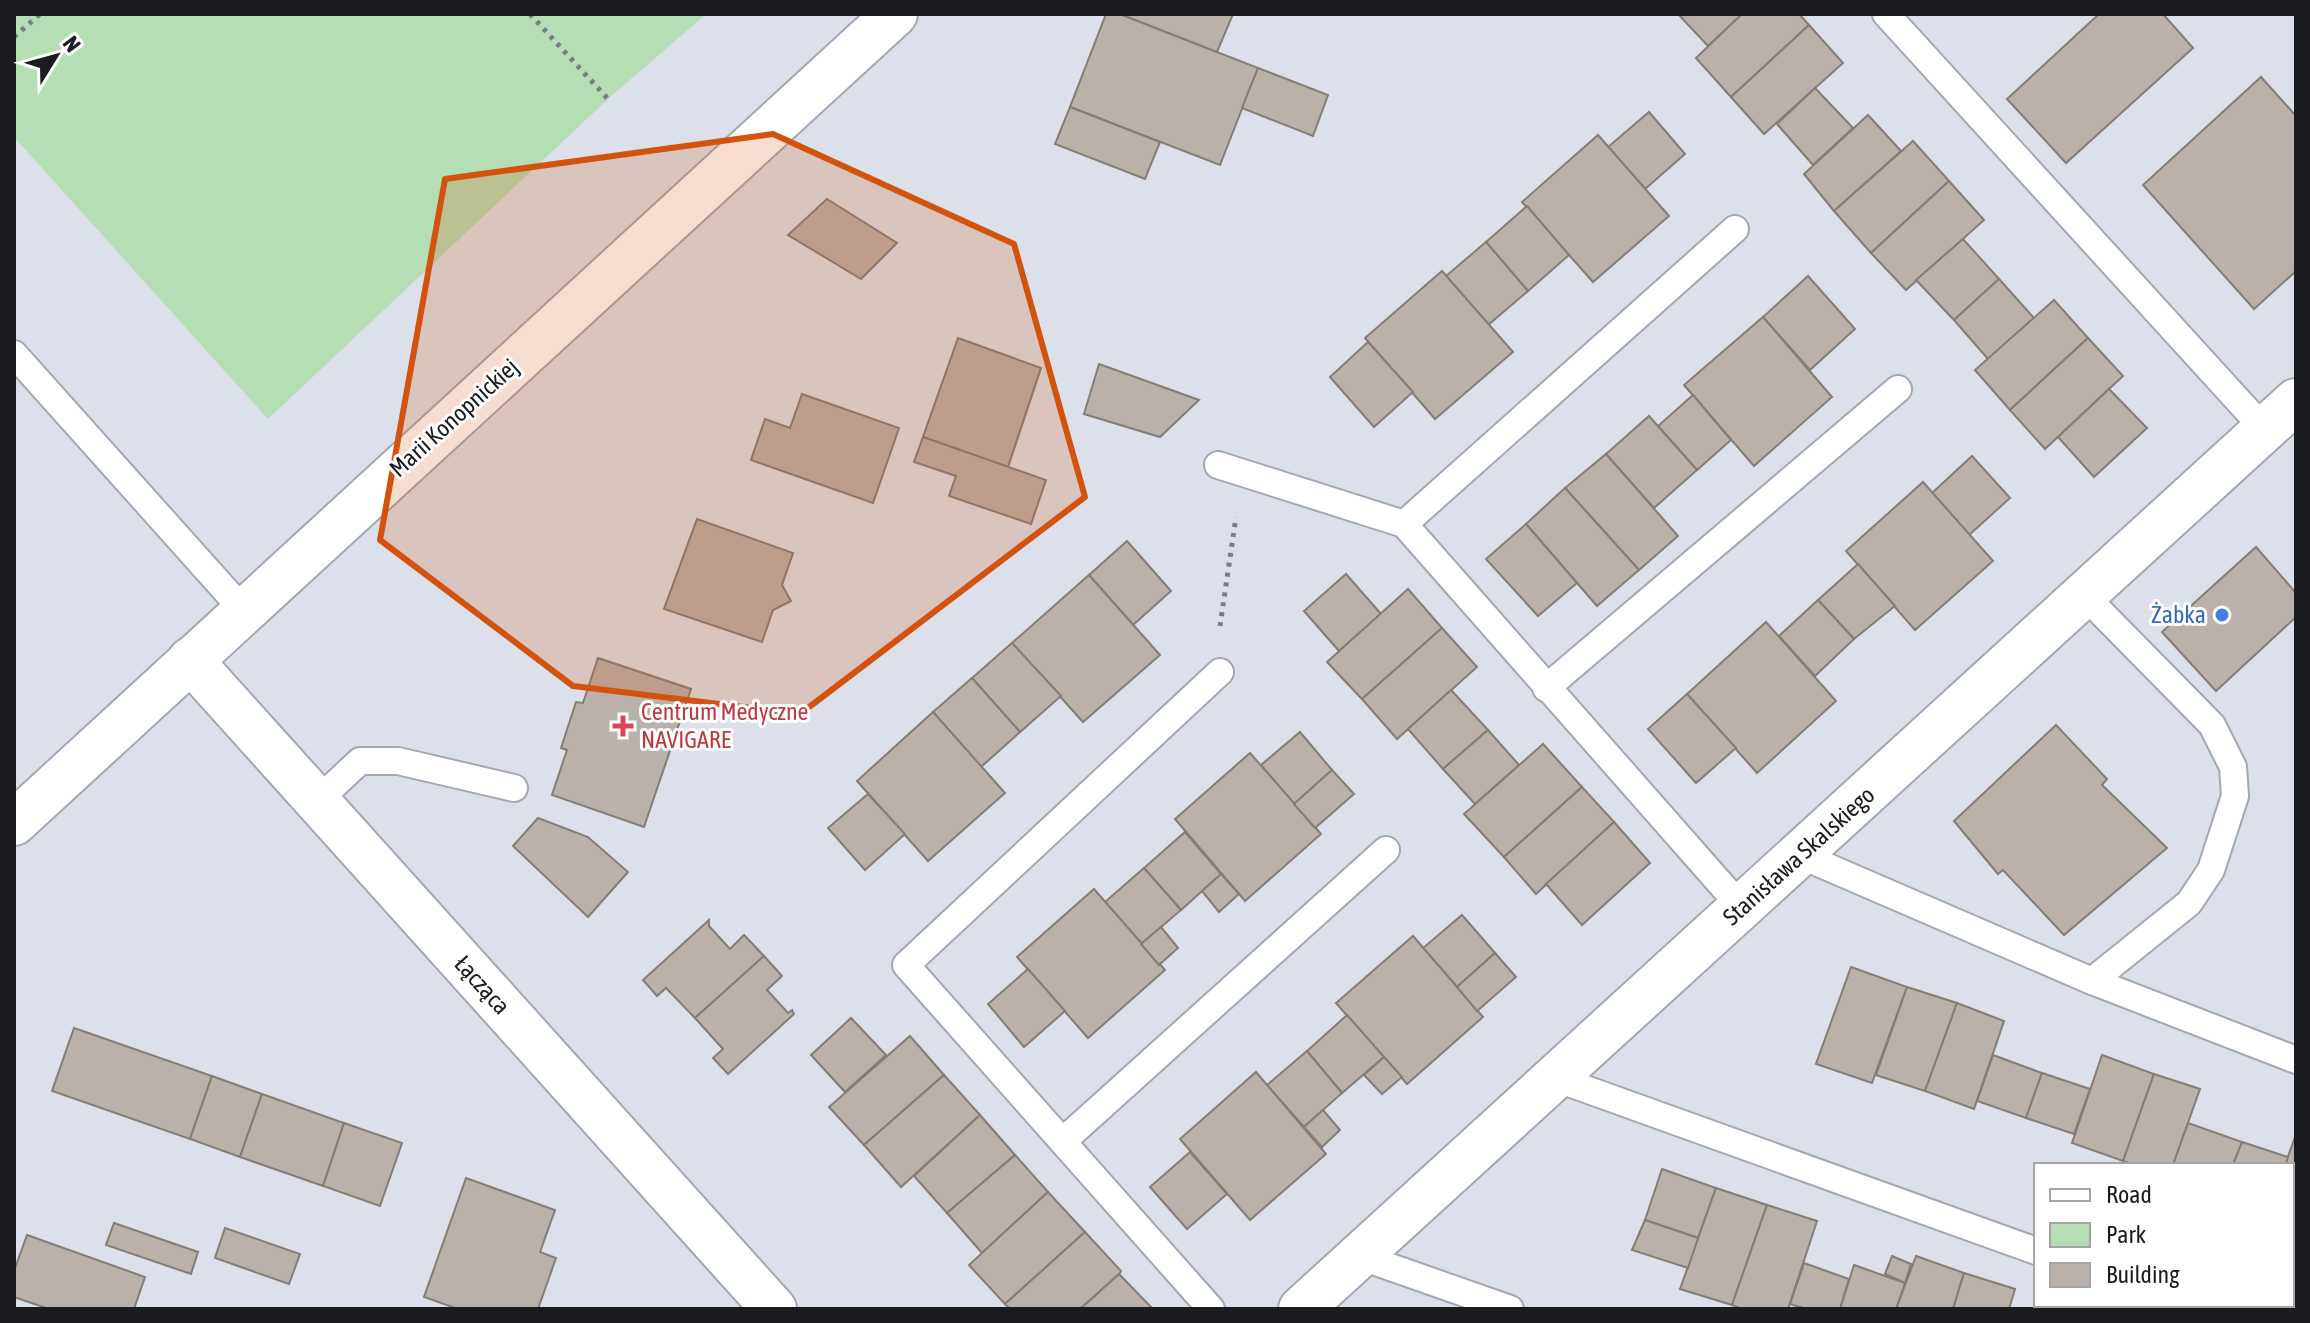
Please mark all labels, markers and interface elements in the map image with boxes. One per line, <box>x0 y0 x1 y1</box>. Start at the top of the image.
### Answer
north arrow <box>16 16 96 96</box>
text: N <box>58 31 86 57</box>
street label: Marii Konopnickiej <box>384 353 523 482</box>
place label: Żabka <box>2151 601 2206 628</box>
marker: Żabka <box>2213 606 2231 624</box>
place label: Centrum Medyczne NAVIGARE <box>641 698 808 753</box>
marker: Centrum Medyczne NAVIGARE <box>612 715 634 737</box>
street label: Stanisława Skalskiego <box>1718 781 1880 931</box>
street label: Łącząca <box>449 950 516 1019</box>
legend <box>2034 1163 2294 1307</box>
text: Road <box>2106 1181 2152 1208</box>
text: Park <box>2106 1221 2147 1248</box>
text: Building <box>2106 1261 2180 1288</box>

